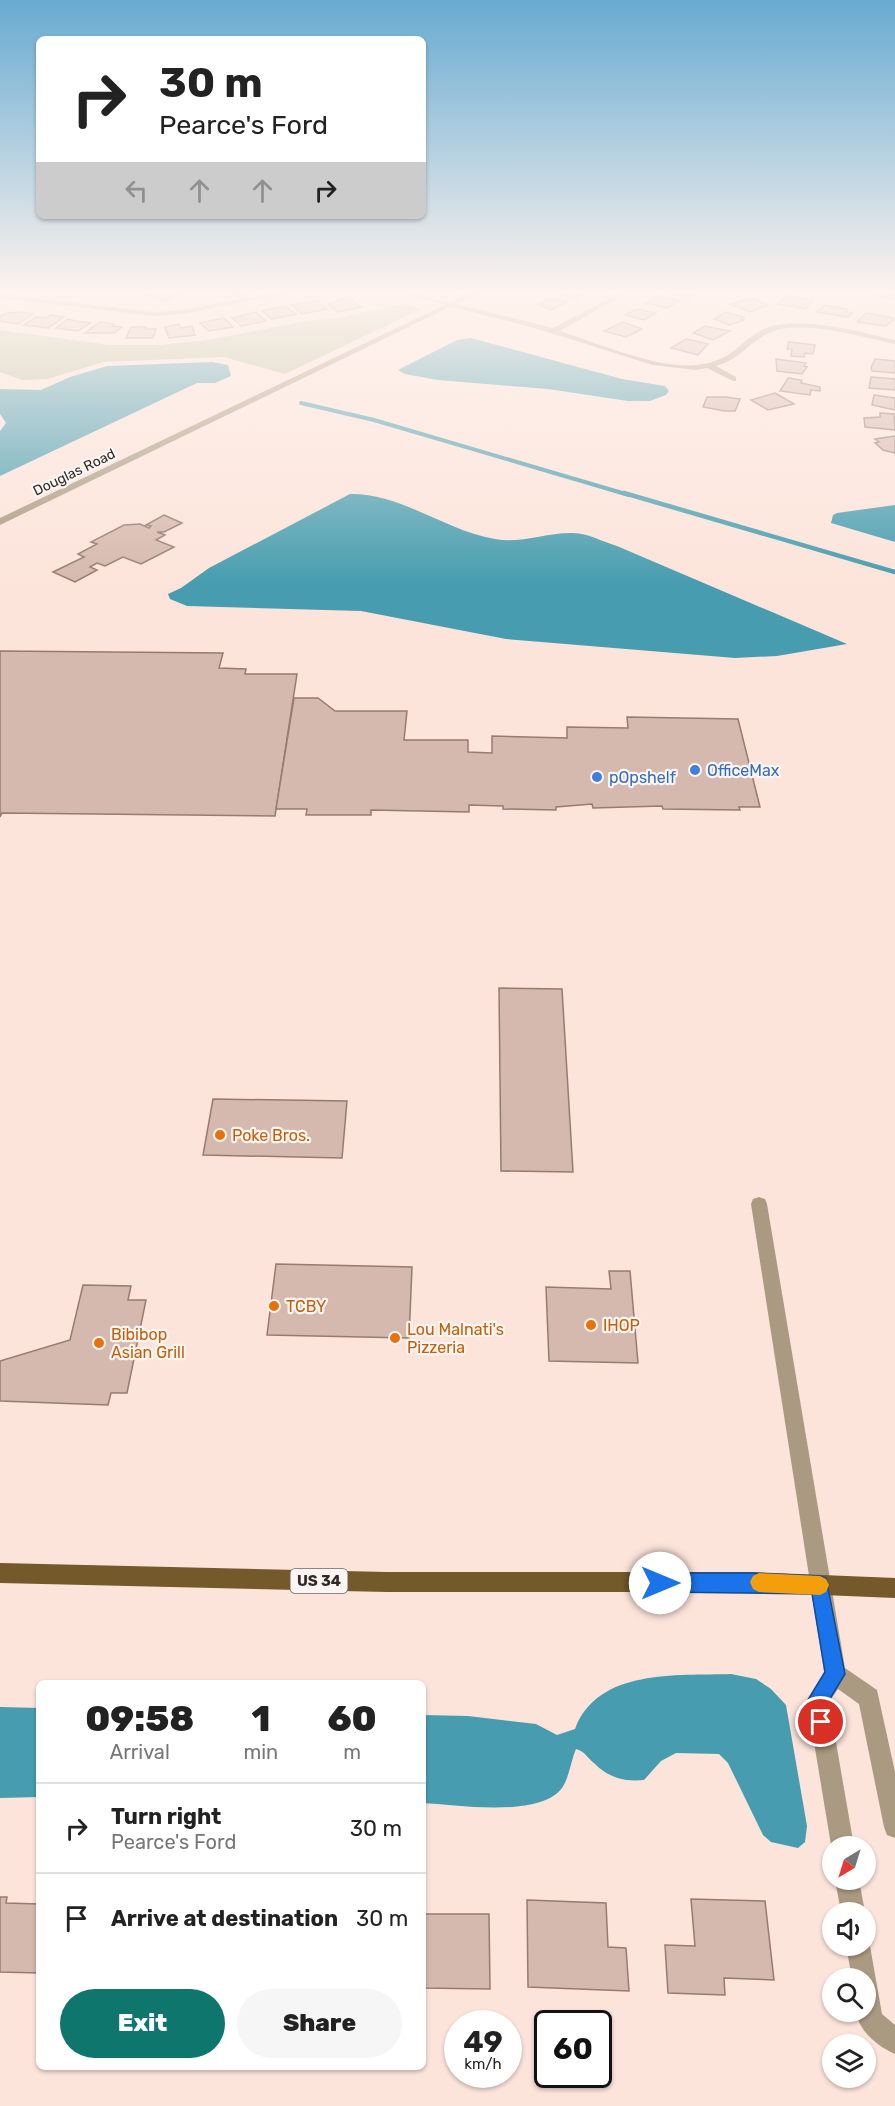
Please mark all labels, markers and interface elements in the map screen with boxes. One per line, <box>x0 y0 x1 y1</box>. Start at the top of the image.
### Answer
text: 30 m <box>159 58 263 108</box>
icon: right <box>60 60 138 138</box>
text: Pearce's Ford <box>159 109 328 141</box>
icon: left <box>120 174 153 207</box>
icon: ahead <box>183 174 216 207</box>
icon: ahead <box>246 174 279 207</box>
icon: right <box>309 174 342 207</box>
street label: Douglas Road <box>30 445 118 500</box>
place label: OfficeMax <box>707 761 780 780</box>
marker: OfficeMax <box>688 763 702 777</box>
place label: pOpshelf <box>609 768 677 787</box>
marker: pOpshelf <box>590 770 604 784</box>
place label: Poke Bros. <box>232 1126 310 1145</box>
marker: Poke Bros. <box>213 1128 227 1142</box>
place label: TCBY <box>286 1297 326 1316</box>
marker: TCBY <box>267 1299 281 1313</box>
place label: IHOP <box>603 1316 640 1335</box>
marker: IHOP <box>584 1318 598 1332</box>
place label: Lou Malnati's Pizzeria <box>407 1320 504 1357</box>
place label: Bibibop Asian Grill <box>111 1325 185 1362</box>
marker: Lou Malnati's Pizzeria <box>388 1331 402 1345</box>
marker: Bibibop Asian Grill <box>92 1336 106 1350</box>
position arrow <box>628 1551 692 1615</box>
road number: US 34 <box>290 1569 348 1593</box>
pin <box>795 1696 846 1747</box>
text: 09:58 <box>85 1697 194 1740</box>
text: 1 <box>251 1697 270 1740</box>
text: 60 <box>327 1697 377 1740</box>
icon: arrive <box>804 1705 837 1738</box>
text: Arrival <box>110 1740 170 1764</box>
text: min <box>244 1740 278 1764</box>
text: m <box>343 1740 361 1764</box>
text: Turn right <box>111 1803 221 1830</box>
icon: right <box>60 1812 93 1845</box>
text: 30 m <box>350 1815 402 1842</box>
text: Pearce's Ford <box>111 1830 236 1854</box>
north arrow <box>822 1836 876 1890</box>
map controls <box>822 1836 876 2088</box>
icon: arrive <box>60 1902 93 1935</box>
button: sound <box>822 1902 876 1956</box>
text: Arrive at destination <box>111 1905 338 1932</box>
text: 30 m <box>356 1905 408 1932</box>
button: search <box>822 1968 876 2022</box>
button: Exit <box>60 1989 225 2058</box>
button: Share <box>237 1989 402 2058</box>
speed limit sign: 60 <box>534 2010 612 2088</box>
text: 49 <box>463 2024 503 2060</box>
button: layers <box>822 2034 876 2088</box>
text: km/h <box>464 2055 502 2073</box>

